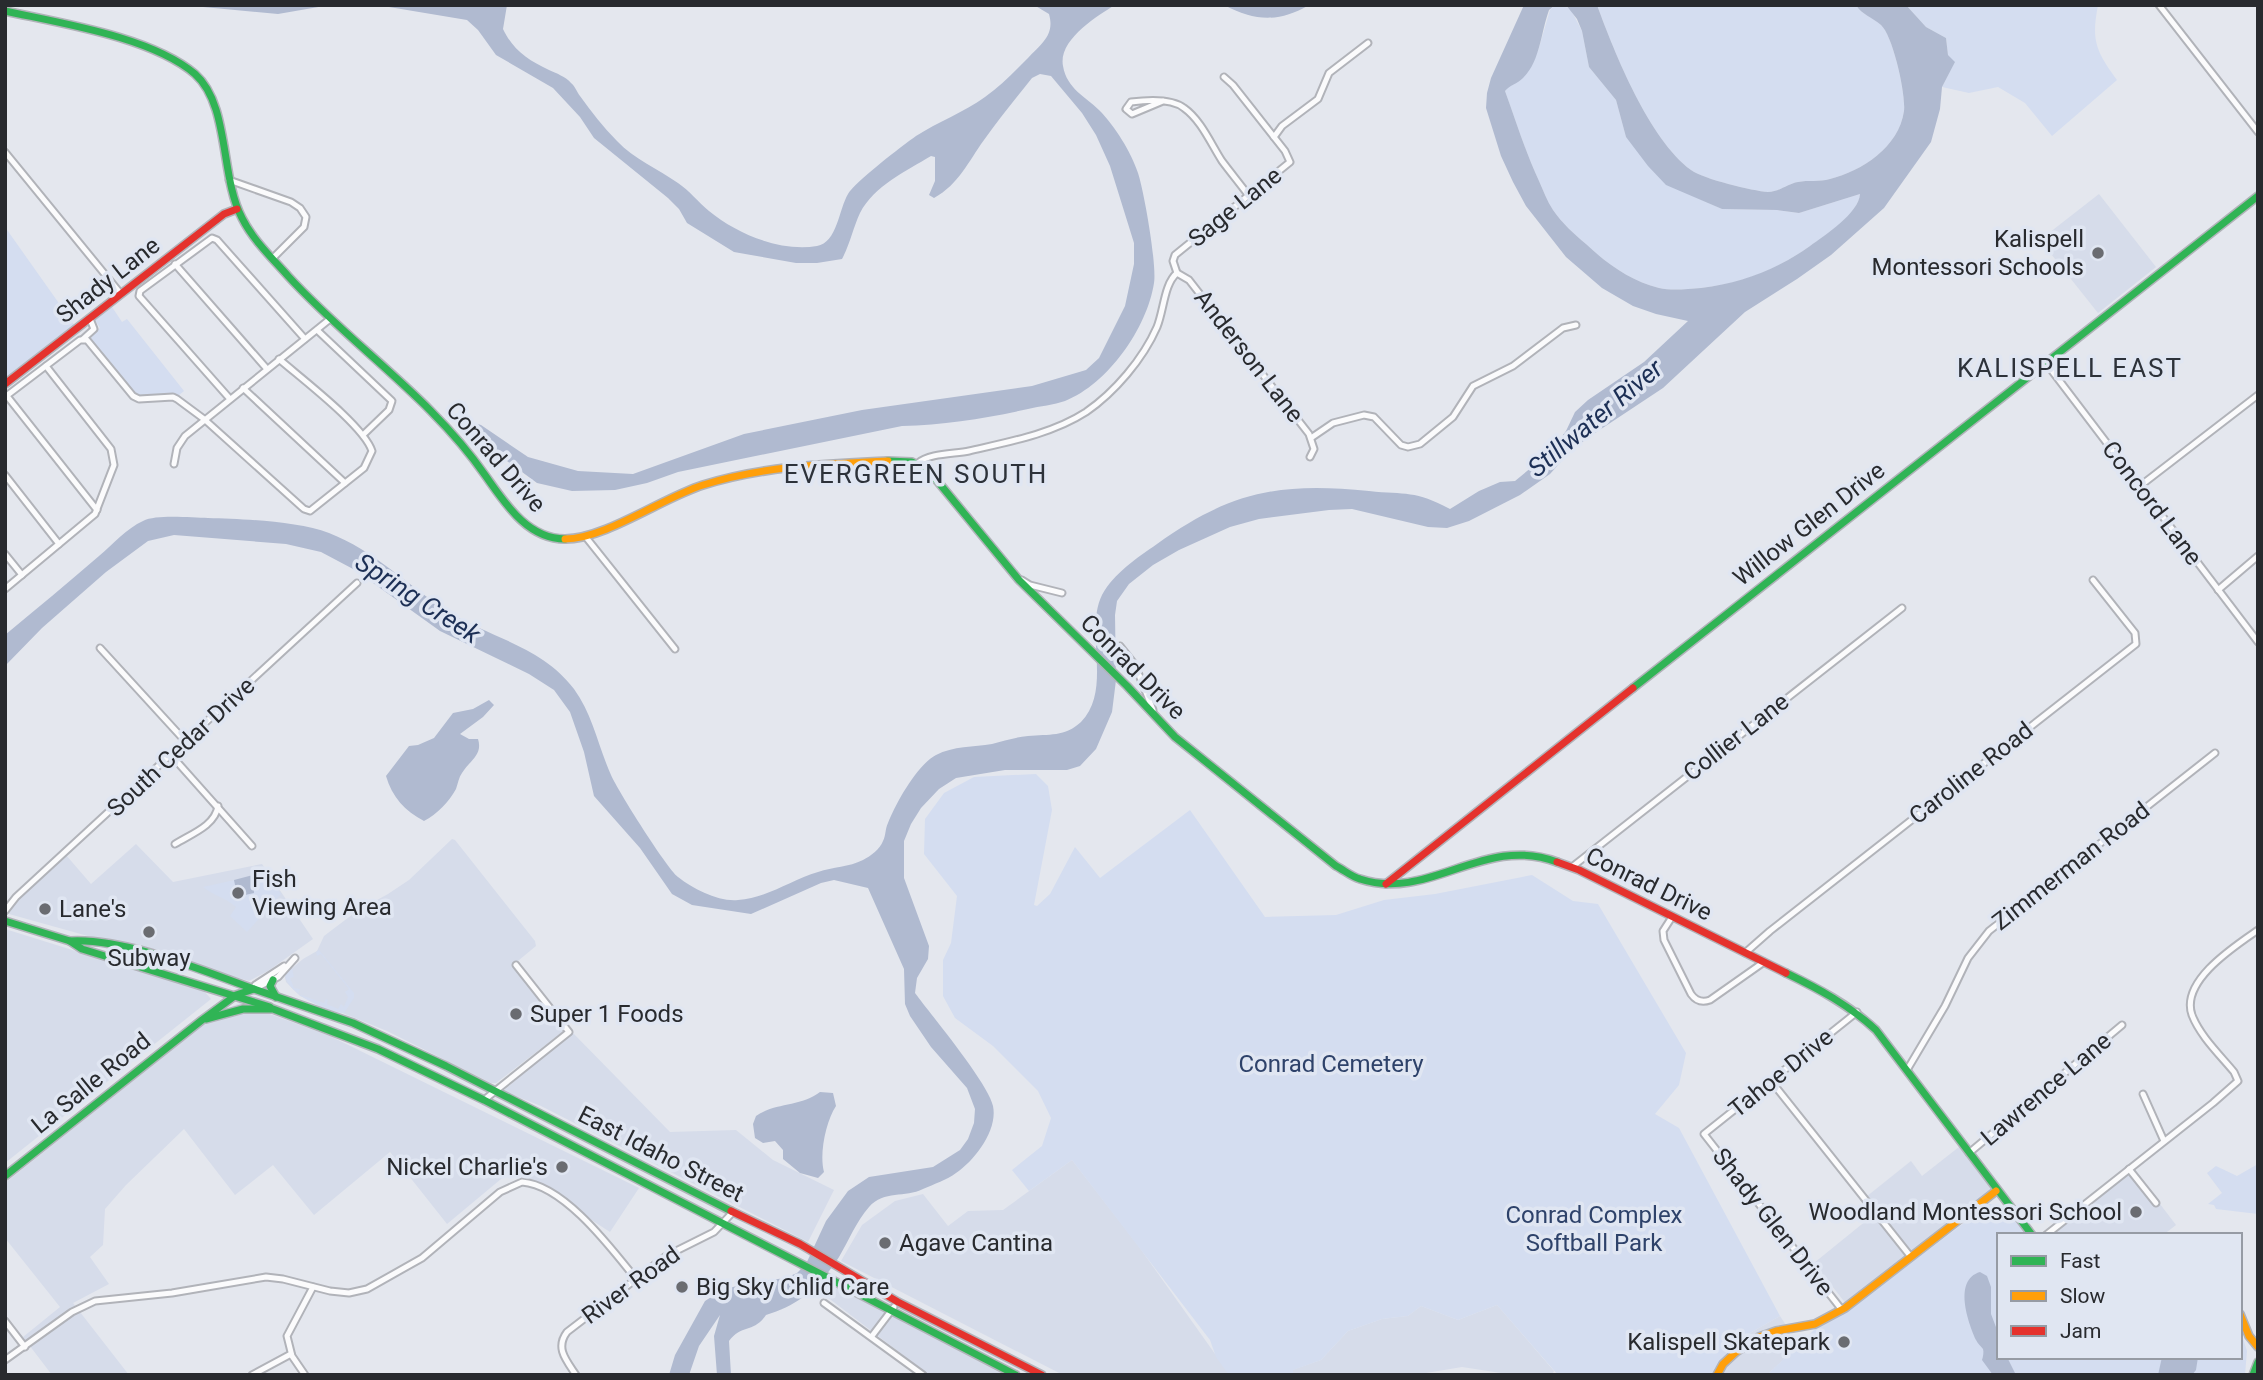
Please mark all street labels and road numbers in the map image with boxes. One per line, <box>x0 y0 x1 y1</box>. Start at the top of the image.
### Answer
street label: Sage Lane <box>1183 161 1287 253</box>
street label: Shady Lane <box>51 231 165 329</box>
street label: Anderson Lane <box>1189 284 1309 428</box>
street label: Conrad Drive <box>441 396 551 518</box>
street label: Concord Lane <box>2096 435 2208 571</box>
street label: Willow Glen Drive <box>1728 456 1890 592</box>
street label: Conrad Drive <box>1075 609 1191 725</box>
street label: South Cedar Drive <box>102 672 260 822</box>
street label: Collier Lane <box>1678 687 1794 787</box>
street label: Caroline Road <box>1904 716 2038 830</box>
street label: Zimmerman Road <box>1987 796 2155 936</box>
street label: Conrad Drive <box>1581 841 1717 927</box>
street label: Tahoe Drive <box>1723 1023 1839 1123</box>
street label: Lawrence Lane <box>1975 1026 2117 1152</box>
street label: La Salle Road <box>26 1027 156 1139</box>
street label: East Idaho Street <box>573 1100 749 1208</box>
street label: Shady Glen Drive <box>1707 1143 1839 1301</box>
street label: River Road <box>577 1240 685 1330</box>

